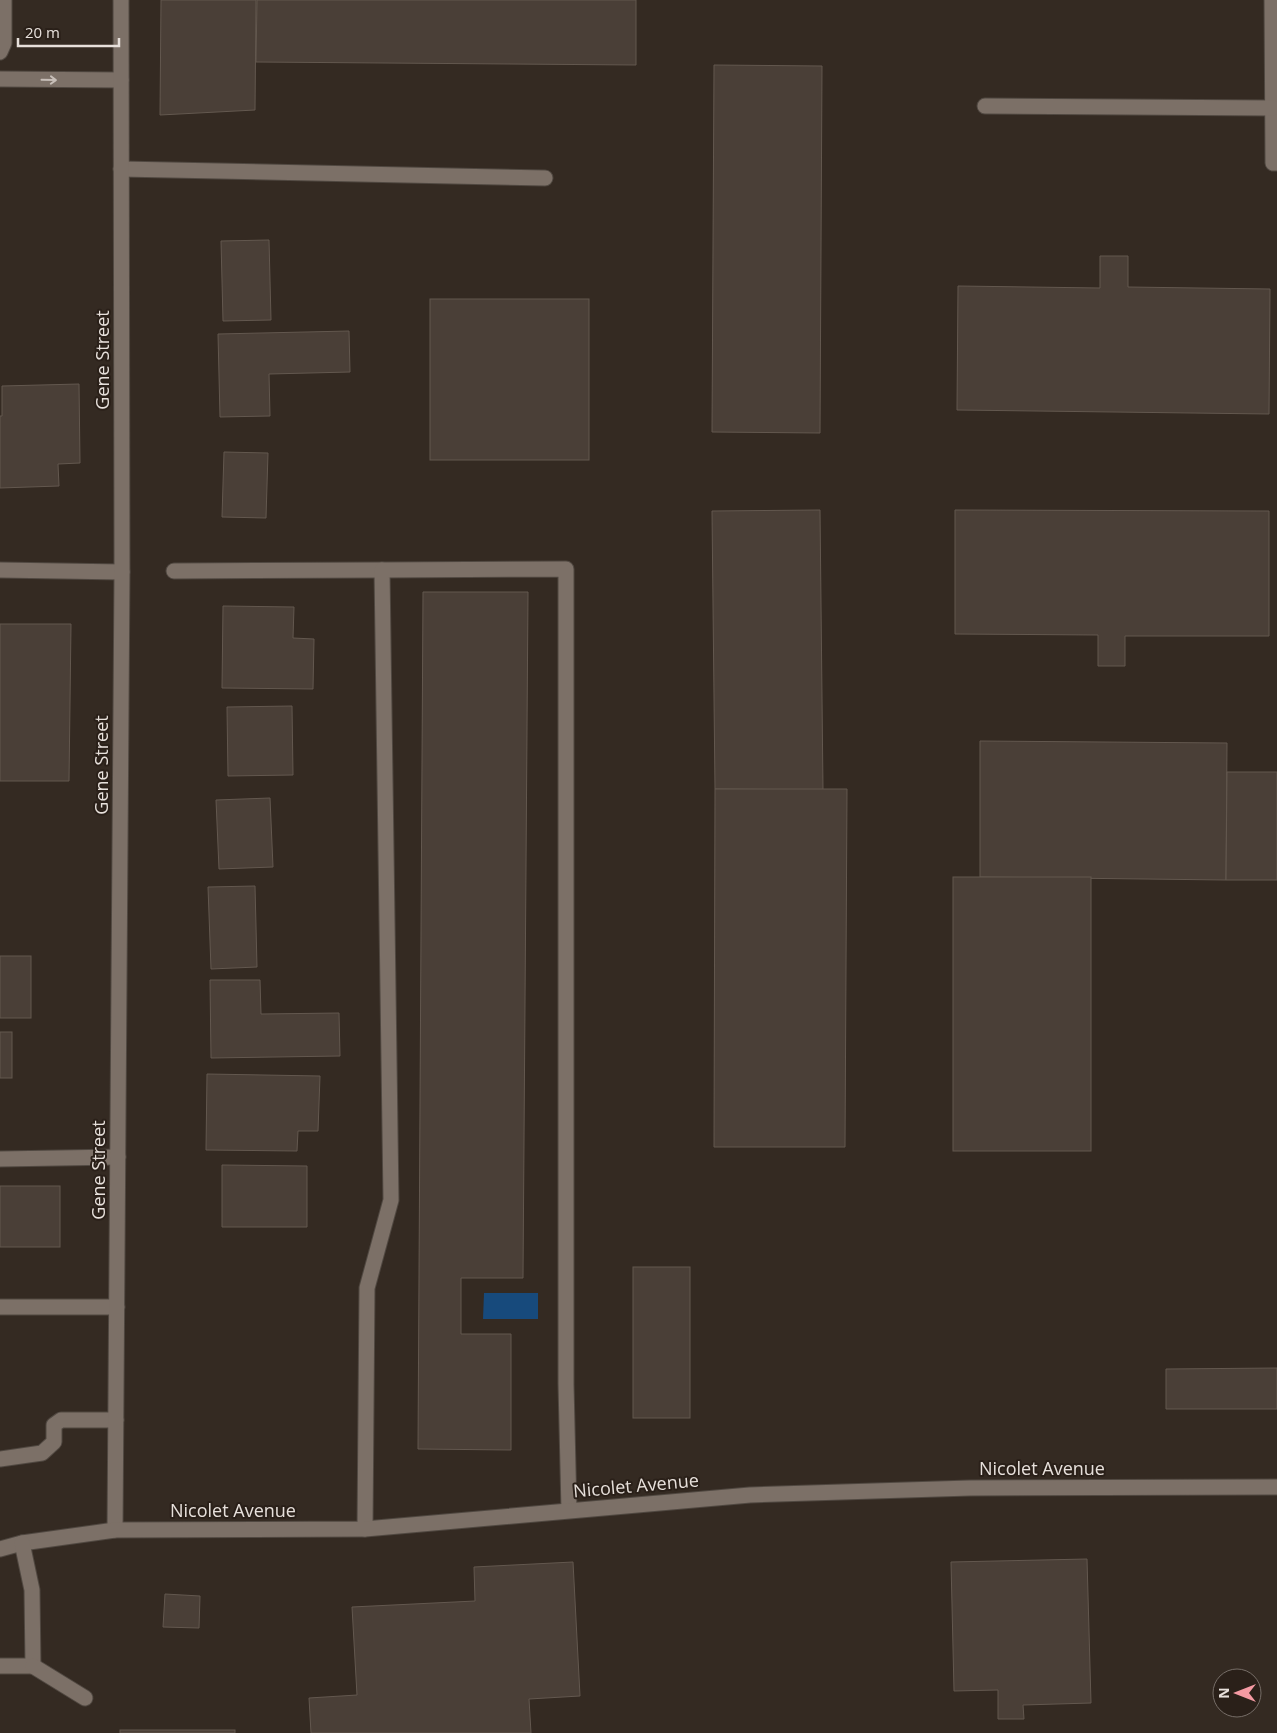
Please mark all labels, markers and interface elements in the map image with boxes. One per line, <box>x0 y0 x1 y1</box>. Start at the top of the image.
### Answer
scale bar <box>18 15 119 47</box>
text: 20 m <box>25 22 60 42</box>
one-way arrow <box>40 75 56 85</box>
street label: Gene Street <box>90 310 114 410</box>
street label: Gene Street <box>89 715 113 815</box>
street label: Gene Street <box>86 1120 110 1220</box>
street label: Nicolet Avenue <box>979 1456 1105 1480</box>
street label: Nicolet Avenue <box>572 1468 700 1502</box>
street label: Nicolet Avenue <box>170 1498 296 1522</box>
north arrow <box>1212 1668 1262 1718</box>
text: N <box>1214 1687 1233 1699</box>

